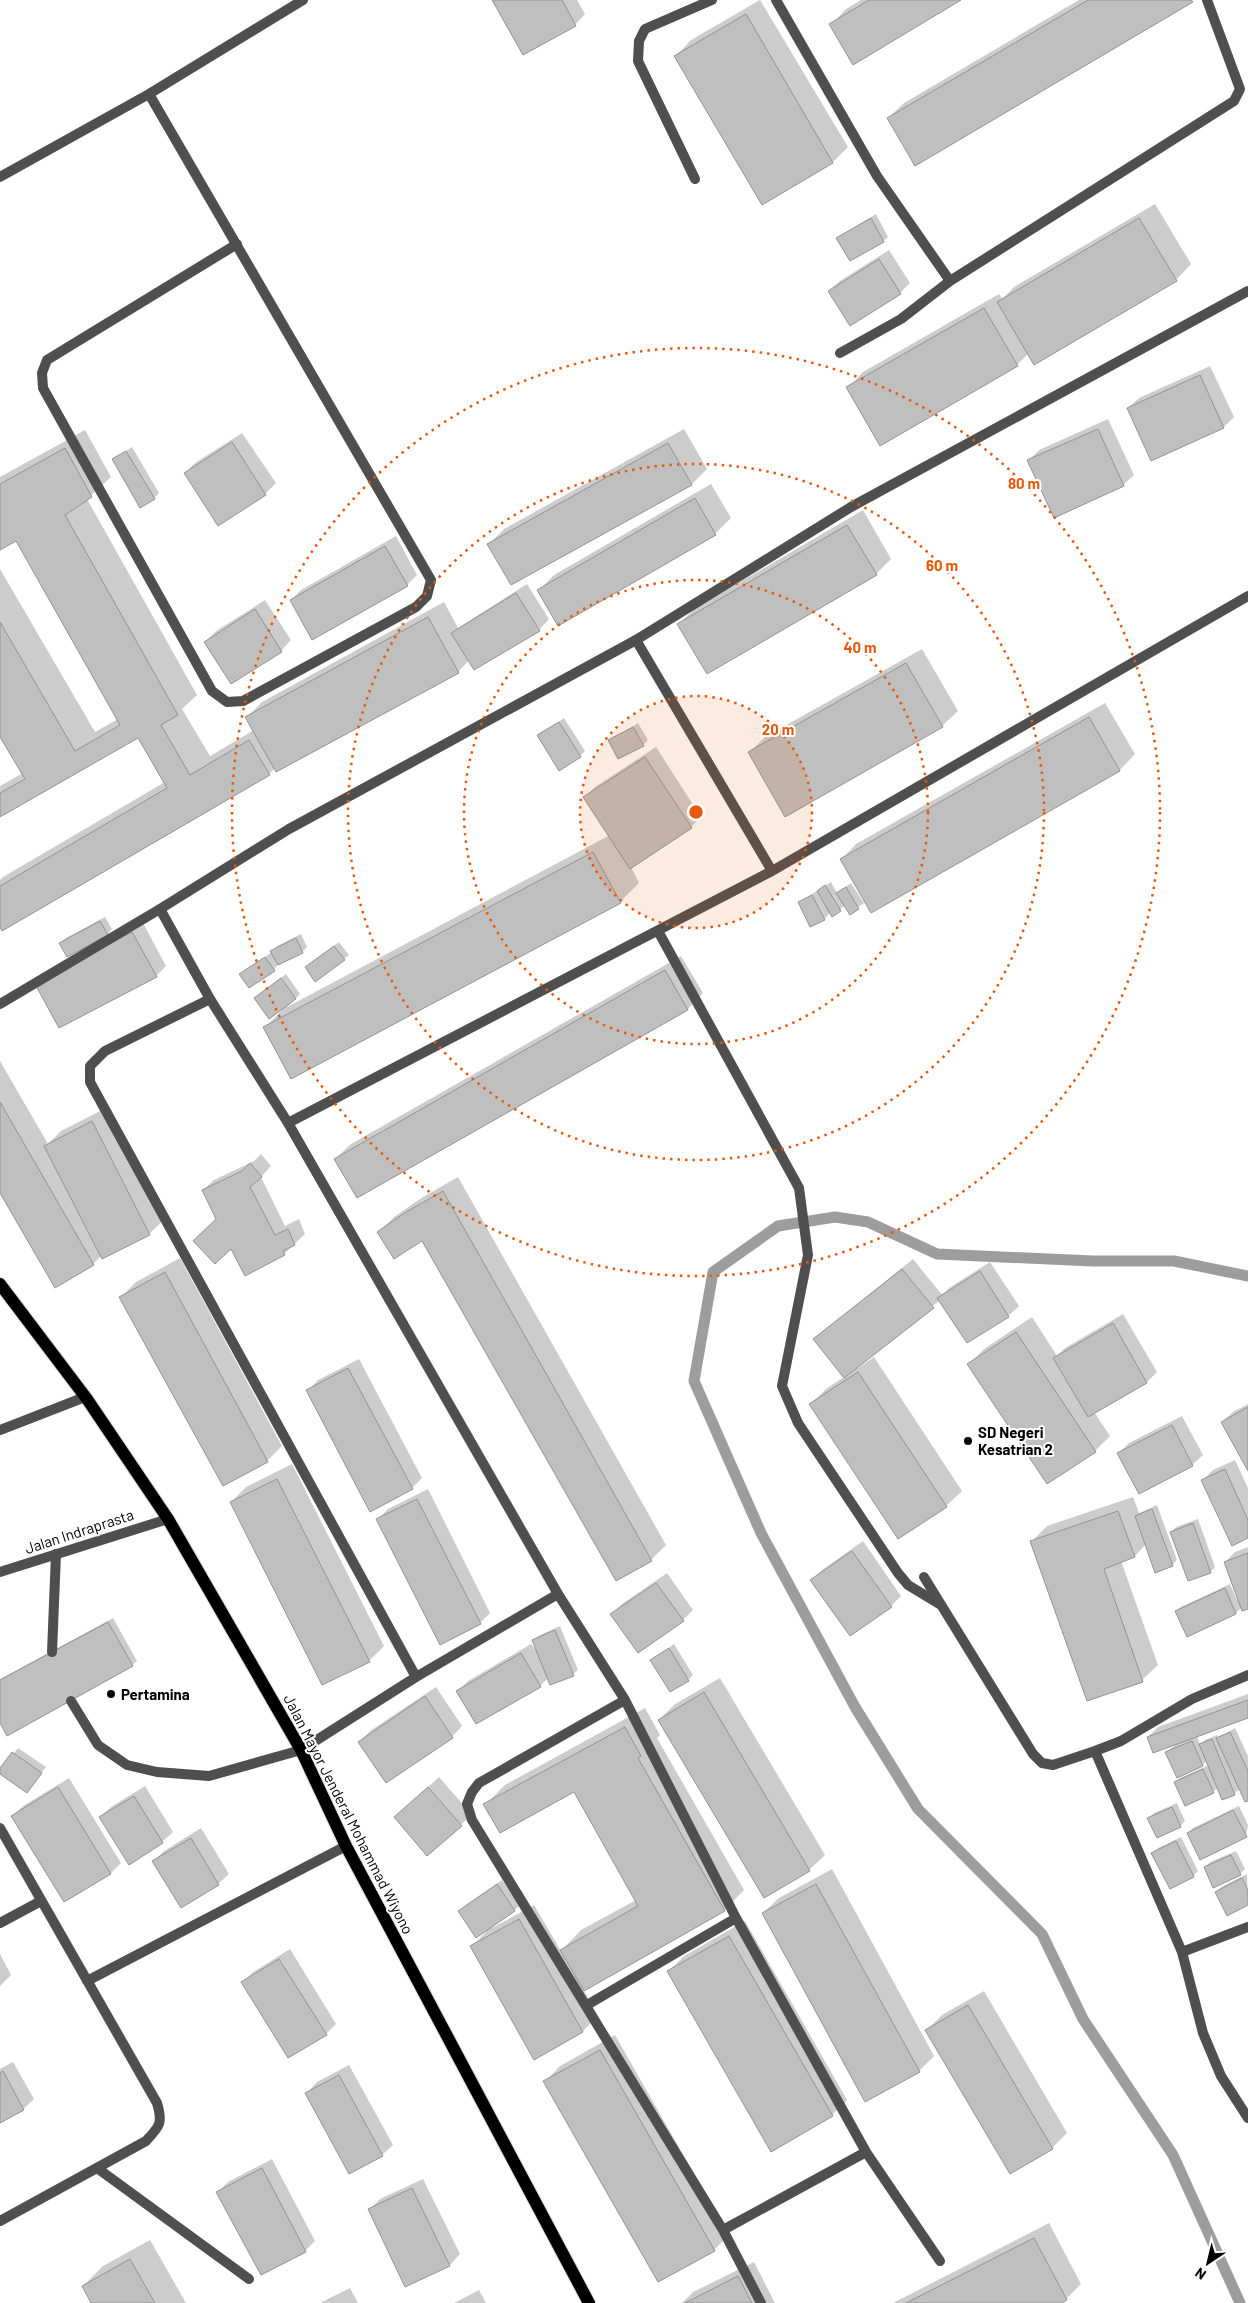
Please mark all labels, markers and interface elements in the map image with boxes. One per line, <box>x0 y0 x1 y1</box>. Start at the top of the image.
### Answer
text: 80 m <box>1008 474 1040 492</box>
text: 60 m <box>926 556 958 574</box>
text: 40 m <box>843 638 877 656</box>
text: 20 m <box>762 720 794 738</box>
centre of rings <box>687 803 705 821</box>
place label: SD Negeri Kesatrian 2 <box>978 1423 1053 1458</box>
marker: SD Negeri Kesatrian 2 <box>962 1435 974 1447</box>
street label: Jalan Indraprasta <box>22 1505 136 1557</box>
place label: Pertamina <box>121 1685 190 1703</box>
marker: Pertamina <box>105 1688 117 1700</box>
street label: Jalan Mayor Jenderal Mohammad Wiyono <box>280 1691 418 1937</box>
north arrow <box>1183 2238 1233 2288</box>
text: N <box>1192 2264 1209 2284</box>

